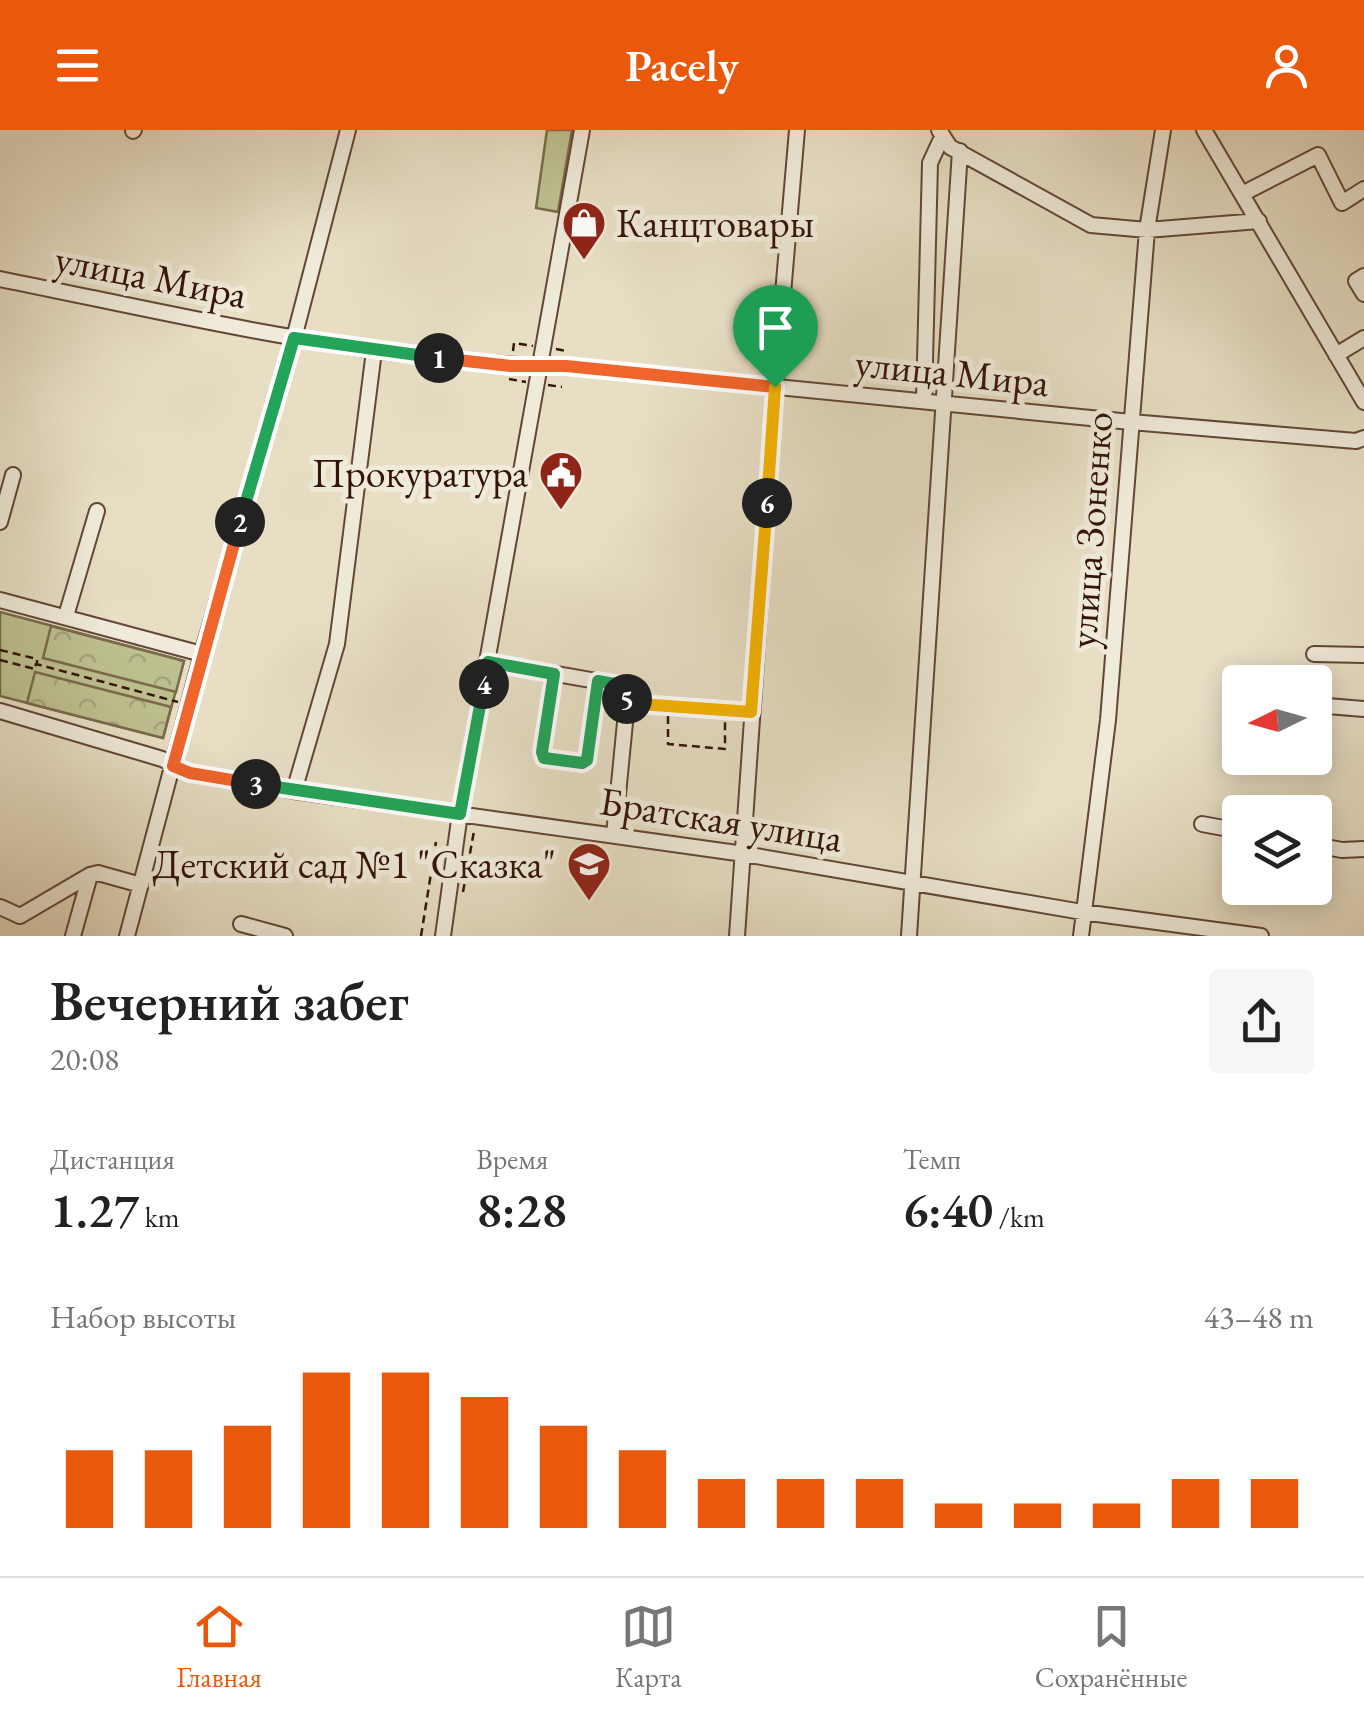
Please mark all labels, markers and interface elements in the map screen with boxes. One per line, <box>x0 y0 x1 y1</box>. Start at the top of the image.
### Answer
text: Pacely <box>625 36 739 94</box>
icon: menu <box>50 38 105 93</box>
icon: person <box>1259 38 1314 93</box>
place label: Канцтовары <box>616 197 814 249</box>
shop icon: Канцтовары <box>561 200 607 261</box>
street label: улица Мира <box>51 232 251 320</box>
pin <box>733 285 818 388</box>
icon: arrive <box>748 300 803 355</box>
pin: 1 <box>414 333 464 383</box>
street label: улица Мира <box>853 336 1051 408</box>
text: 1 <box>432 340 446 376</box>
street label: улица Зоненко <box>1056 410 1124 650</box>
place label: Прокуратура <box>312 447 528 499</box>
public building icon: Прокуратура <box>538 450 584 511</box>
pin: 6 <box>742 478 792 528</box>
text: 6 <box>760 485 774 521</box>
pin: 2 <box>215 497 265 547</box>
text: 2 <box>233 504 247 540</box>
pin: 4 <box>459 659 509 709</box>
north arrow <box>1222 665 1332 775</box>
map controls <box>1222 665 1332 905</box>
text: 4 <box>477 666 491 702</box>
pin: 5 <box>602 674 652 724</box>
text: 5 <box>620 681 634 717</box>
pin: 3 <box>231 759 281 809</box>
text: 3 <box>249 766 263 802</box>
street label: Братская улица <box>596 774 846 864</box>
button: layers <box>1222 795 1332 905</box>
place label: Детский сад №1 "Сказка" <box>152 838 556 890</box>
school or university icon: Детский сад №1 "Сказка" <box>566 841 612 902</box>
text: Вечерний забег <box>50 965 409 1036</box>
button: share <box>1209 969 1314 1074</box>
text: 20:08 <box>50 1038 119 1080</box>
text: Дистанция <box>50 1141 175 1177</box>
text: Время <box>476 1141 548 1177</box>
text: Темп <box>903 1141 961 1177</box>
text: 1.27 <box>50 1177 139 1242</box>
text: 8:28 <box>476 1177 567 1242</box>
text: 6:40 <box>903 1177 993 1242</box>
text: km <box>139 1199 180 1235</box>
text: /km <box>993 1199 1045 1235</box>
text: Набор высоты <box>50 1296 236 1338</box>
text: 43–48 m <box>1204 1296 1314 1338</box>
tab: Главная <box>177 1599 262 1695</box>
tab: Карта <box>615 1599 682 1695</box>
tab: Сохранённые <box>1035 1599 1187 1695</box>

